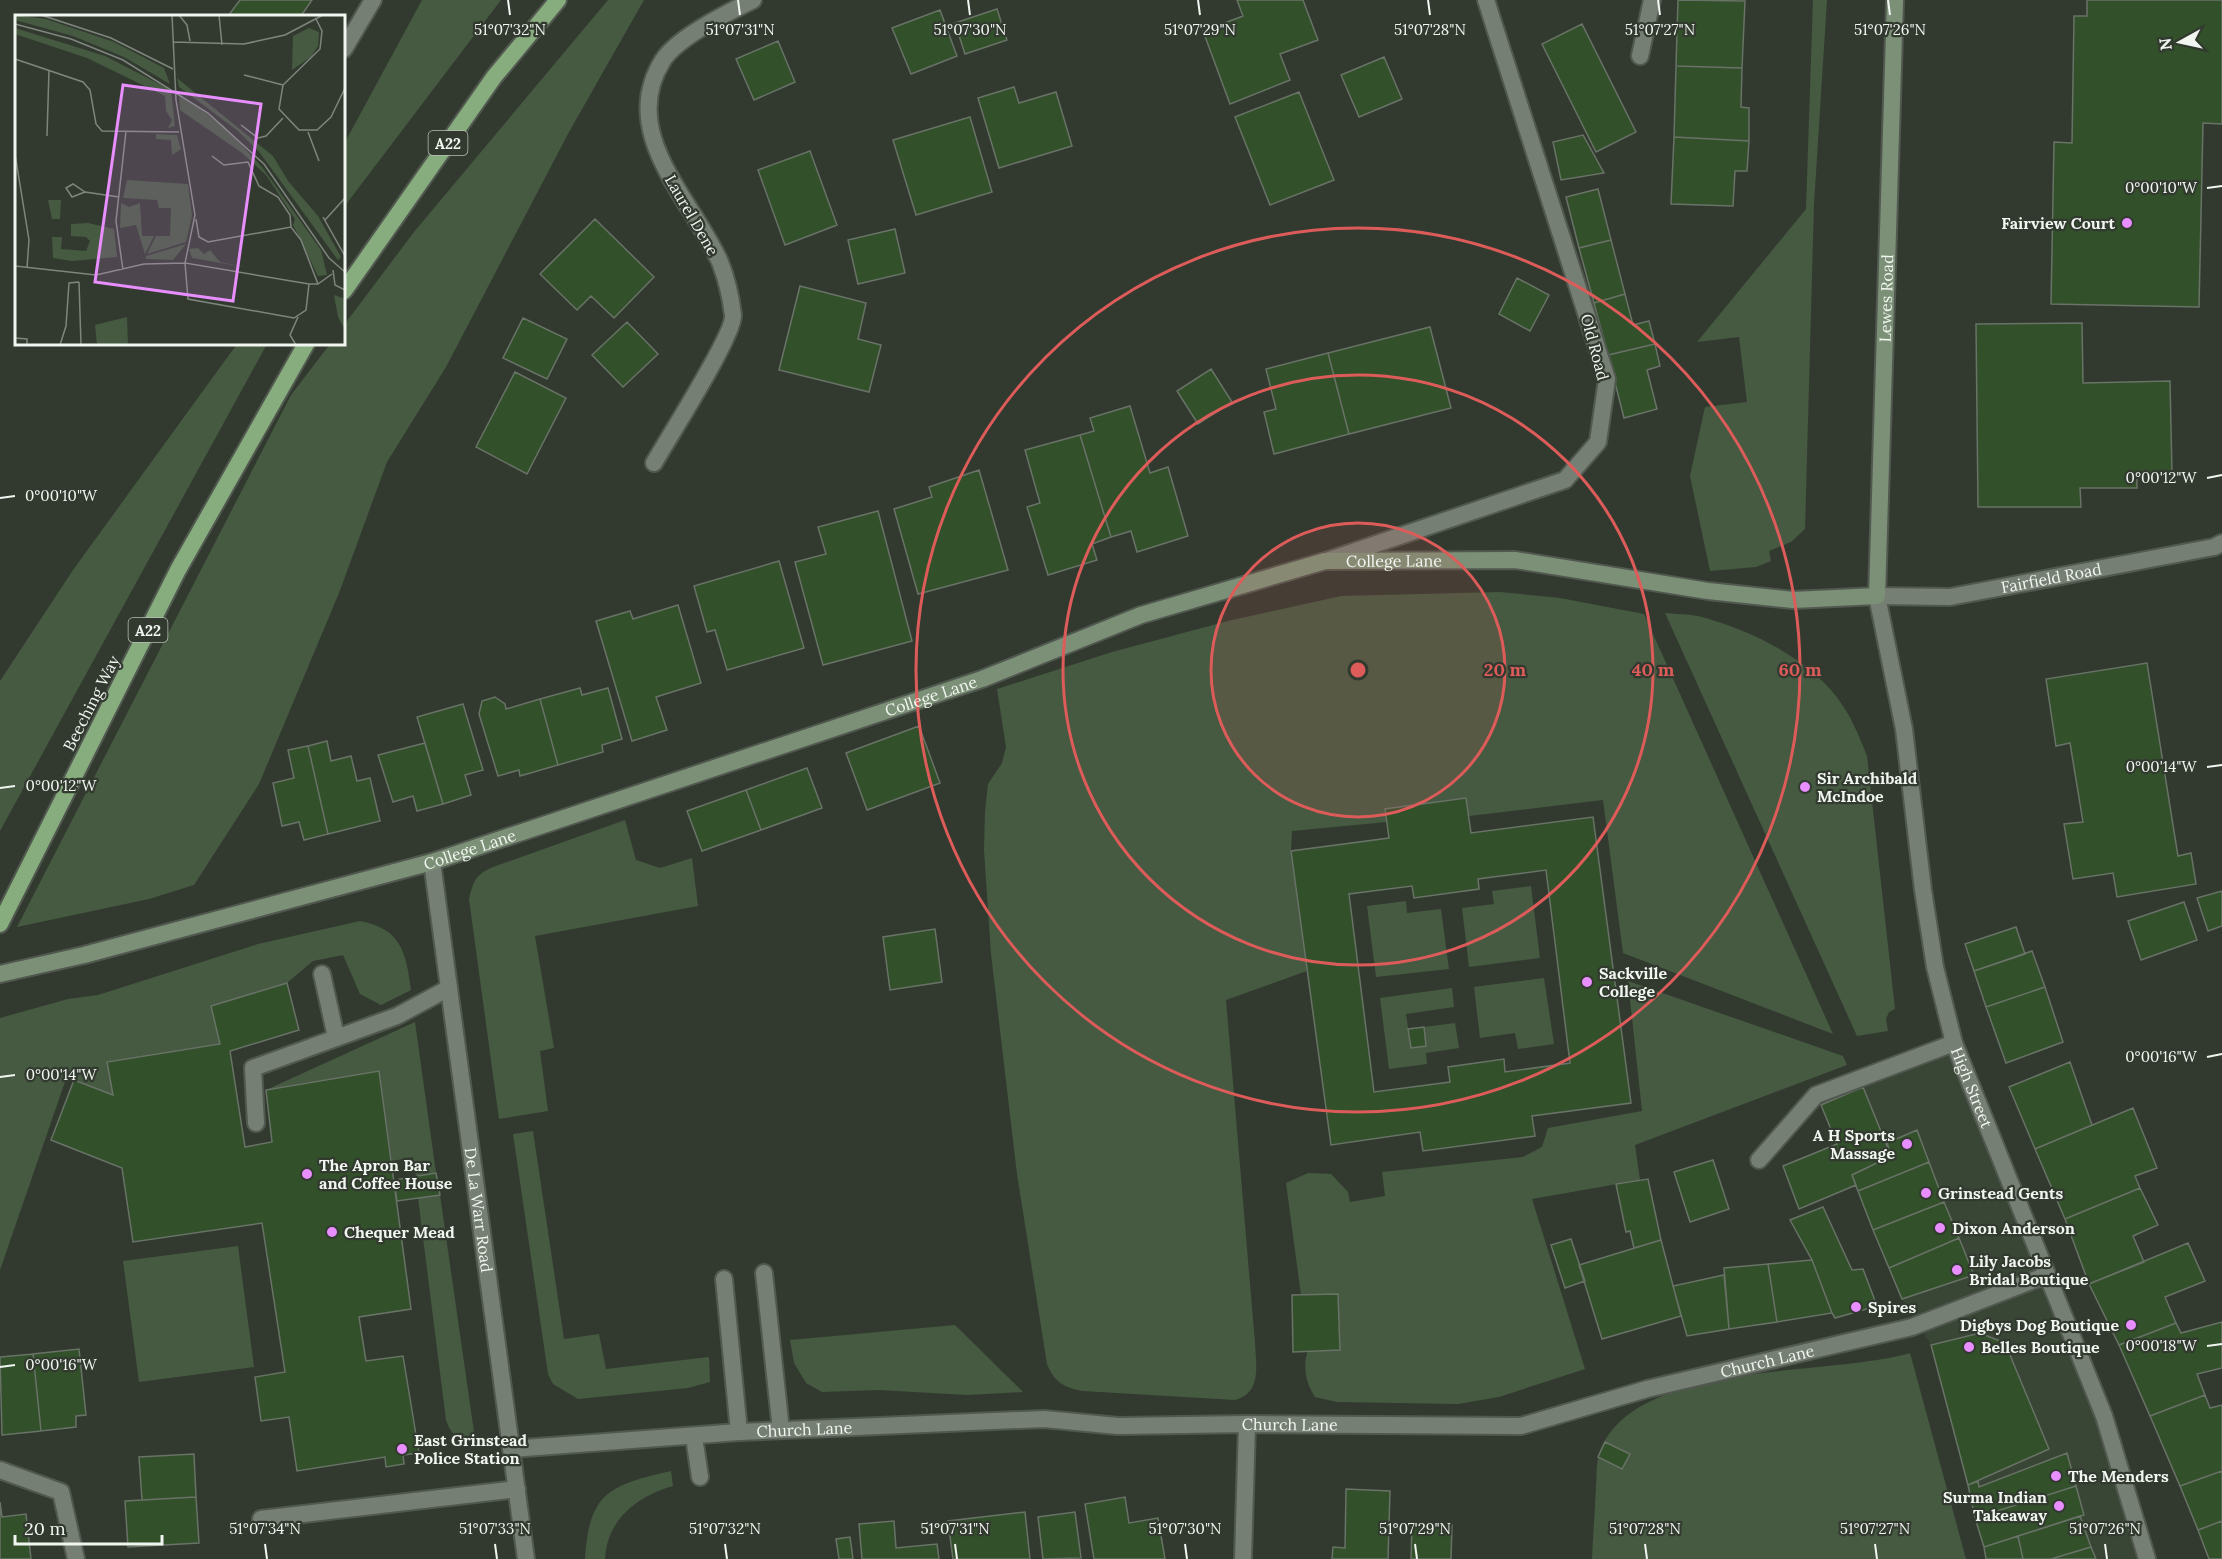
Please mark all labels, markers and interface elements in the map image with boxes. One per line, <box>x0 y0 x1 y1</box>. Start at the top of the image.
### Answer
north arrow <box>2150 12 2210 72</box>
inset map <box>15 15 345 345</box>
text: 51°07'32"N <box>474 20 546 39</box>
text: 51°07'31"N <box>705 20 775 39</box>
text: 51°07'30"N <box>933 20 1007 39</box>
text: 51°07'29"N <box>1164 20 1236 39</box>
text: 51°07'28"N <box>1394 20 1466 39</box>
text: 51°07'27"N <box>1625 20 1695 39</box>
text: 51°07'26"N <box>1854 20 1926 39</box>
text: N <box>2154 37 2176 52</box>
road number: A22 <box>428 131 468 155</box>
street label: Laurel Dene <box>661 171 723 259</box>
text: 0°00'10"W <box>2125 178 2198 197</box>
place label: Fairview Court <box>2001 213 2115 233</box>
marker: Fairview Court <box>2120 216 2134 230</box>
street label: Lewes Road <box>1875 254 1897 343</box>
street label: Old Road <box>1577 312 1614 383</box>
text: 0°00'12"W <box>2126 468 2197 487</box>
text: 0°00'10"W <box>25 486 98 505</box>
street label: College Lane <box>1346 550 1442 571</box>
street label: Fairfield Road <box>1999 558 2103 597</box>
road number: A22 <box>128 618 168 642</box>
street label: Beeching Way <box>58 651 124 754</box>
text: 20 m <box>1484 658 1527 681</box>
text: 40 m <box>1632 658 1675 681</box>
text: 60 m <box>1778 658 1822 681</box>
centre of rings <box>1348 660 1368 680</box>
street label: College Lane <box>882 671 980 721</box>
text: 0°00'14"W <box>2126 757 2197 776</box>
place label: Sir Archibald McIndoe <box>1817 768 1918 806</box>
text: 0°00'12"W <box>26 776 97 795</box>
marker: Sir Archibald McIndoe <box>1798 780 1812 794</box>
street label: College Lane <box>421 825 519 874</box>
place label: Sackville College <box>1599 963 1668 1001</box>
marker: Sackville College <box>1580 975 1594 989</box>
street label: High Street <box>1947 1044 1997 1131</box>
text: 0°00'16"W <box>2125 1047 2198 1066</box>
text: 0°00'14"W <box>26 1065 97 1084</box>
place label: A H Sports Massage <box>1813 1125 1895 1163</box>
marker: A H Sports Massage <box>1900 1137 1914 1151</box>
street label: De La Warr Road <box>461 1146 497 1274</box>
place label: The Apron Bar and Coffee House <box>319 1155 453 1193</box>
marker: The Apron Bar and Coffee House <box>300 1167 314 1181</box>
place label: Grinstead Gents <box>1938 1183 2064 1203</box>
marker: Grinstead Gents <box>1919 1186 1933 1200</box>
place label: Dixon Anderson <box>1952 1218 2075 1238</box>
marker: Dixon Anderson <box>1933 1221 1947 1235</box>
place label: Chequer Mead <box>344 1222 455 1242</box>
marker: Chequer Mead <box>325 1225 339 1239</box>
place label: Lily Jacobs Bridal Boutique <box>1969 1251 2089 1289</box>
marker: Lily Jacobs Bridal Boutique <box>1950 1263 1964 1277</box>
place label: Spires <box>1868 1297 1916 1317</box>
marker: Spires <box>1849 1300 1863 1314</box>
place label: Digbys Dog Boutique <box>1960 1315 2119 1335</box>
marker: Digbys Dog Boutique <box>2124 1318 2138 1332</box>
text: 0°00'18"W <box>2125 1336 2198 1355</box>
place label: Belles Boutique <box>1981 1337 2100 1357</box>
street label: Church Lane <box>1718 1340 1816 1382</box>
marker: Belles Boutique <box>1962 1340 1976 1354</box>
text: 0°00'16"W <box>25 1355 98 1374</box>
street label: Church Lane <box>1242 1414 1338 1435</box>
street label: Church Lane <box>756 1417 853 1441</box>
place label: East Grinstead Police Station <box>414 1430 527 1468</box>
marker: East Grinstead Police Station <box>395 1442 409 1456</box>
place label: The Menders <box>2068 1466 2169 1486</box>
marker: The Menders <box>2049 1469 2063 1483</box>
place label: Surma Indian Takeaway <box>1943 1487 2047 1525</box>
marker: Surma Indian Takeaway <box>2052 1499 2066 1513</box>
scale bar <box>15 1508 162 1546</box>
text: 20 m <box>24 1517 66 1540</box>
text: 51°07'34"N <box>229 1519 301 1538</box>
text: 51°07'33"N <box>459 1519 531 1538</box>
text: 51°07'32"N <box>689 1519 761 1538</box>
text: 51°07'31"N <box>920 1519 990 1538</box>
text: 51°07'30"N <box>1148 1519 1222 1538</box>
text: 51°07'29"N <box>1379 1519 1451 1538</box>
text: 51°07'28"N <box>1609 1519 1681 1538</box>
text: 51°07'27"N <box>1840 1519 1910 1538</box>
text: 51°07'26"N <box>2069 1519 2141 1538</box>

